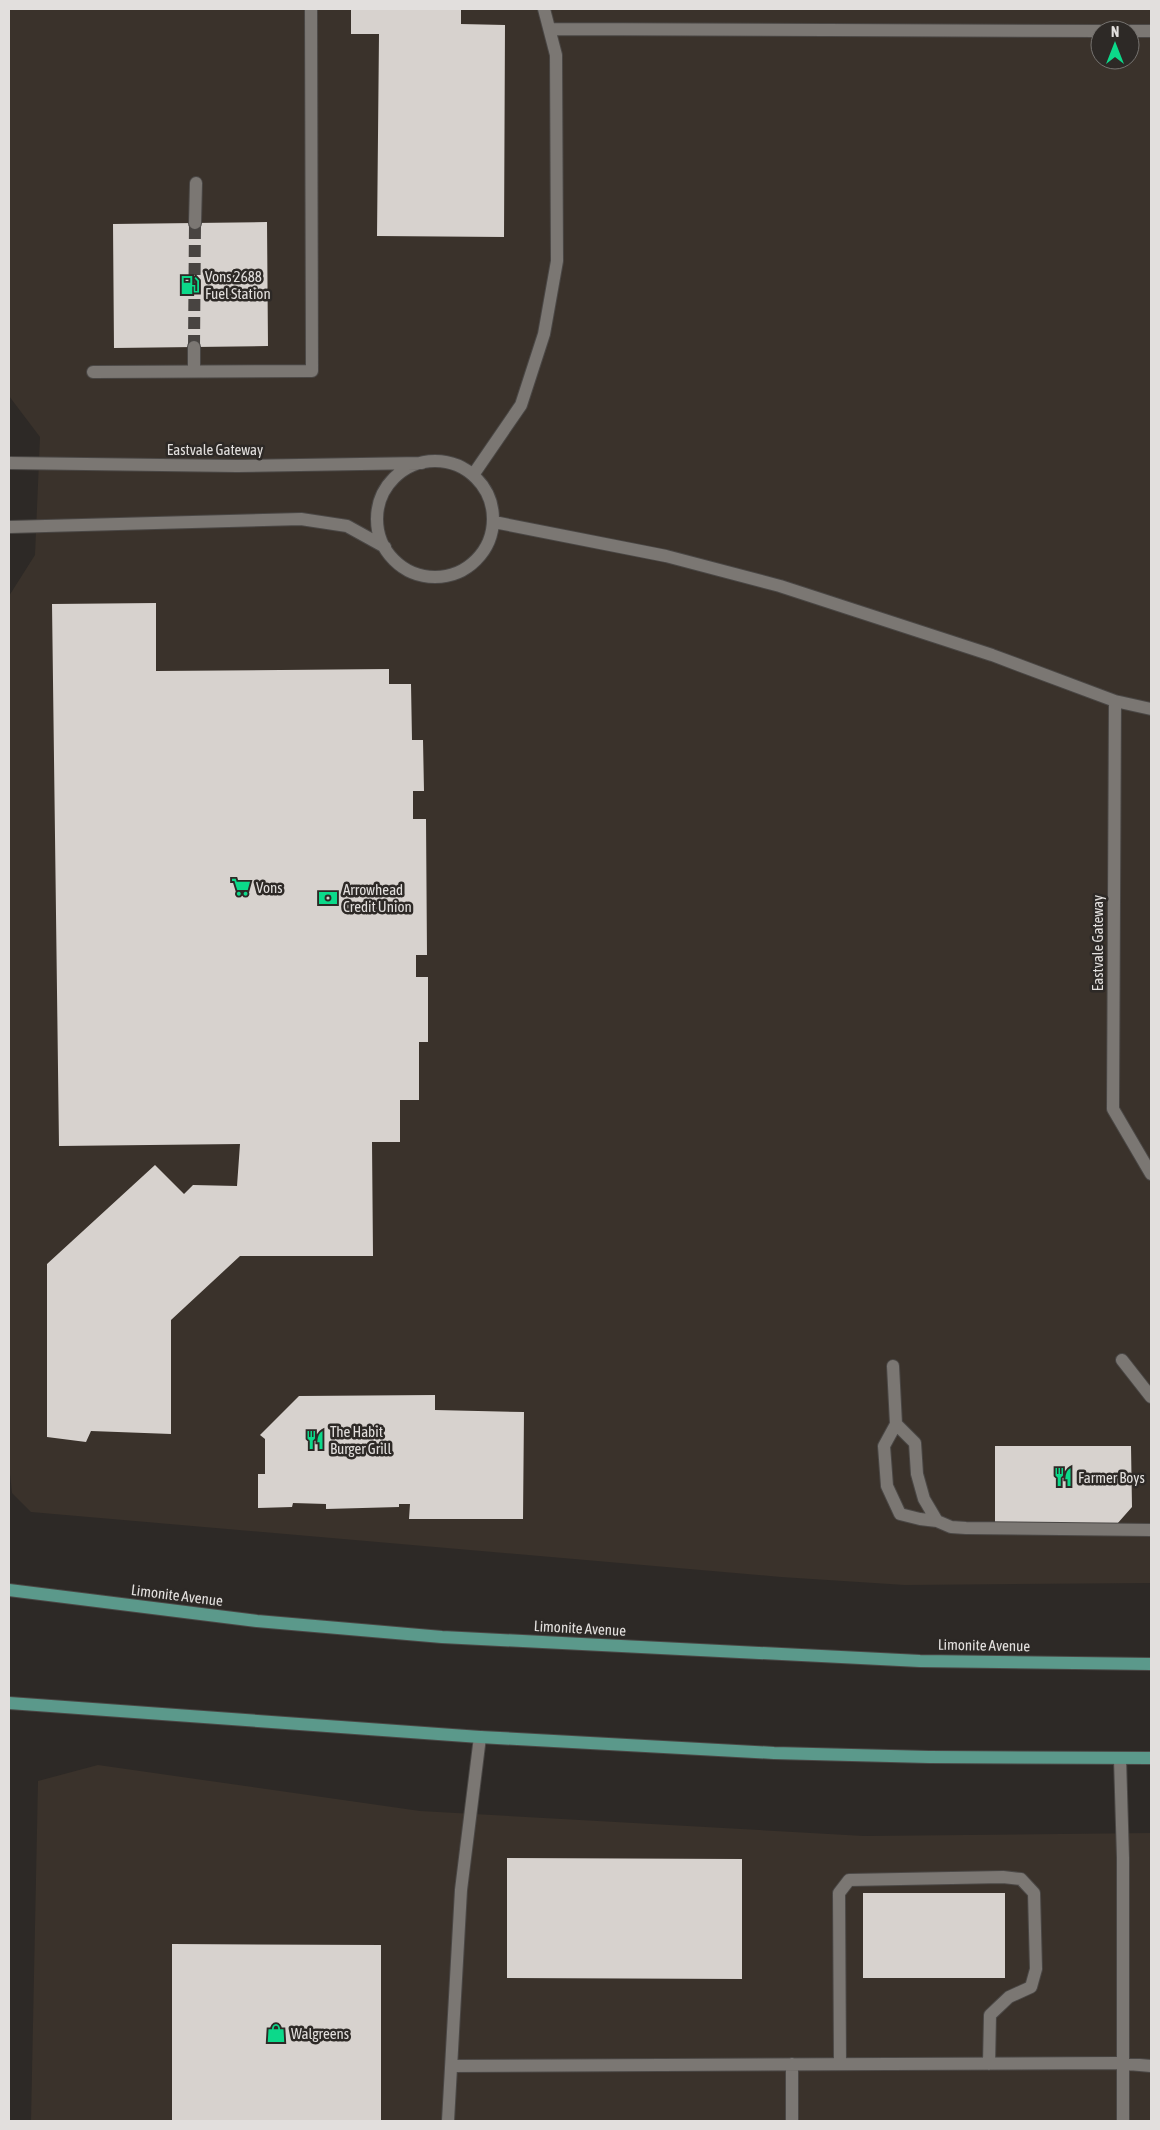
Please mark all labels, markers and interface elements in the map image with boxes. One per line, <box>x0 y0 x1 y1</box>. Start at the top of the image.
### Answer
north arrow <box>1090 20 1140 70</box>
text: N <box>1111 24 1119 40</box>
place label: Vons 2688 Fuel Station <box>205 268 271 302</box>
fuel station icon: Vons 2688 Fuel Station <box>179 274 201 296</box>
street label: Eastvale Gateway <box>167 441 263 458</box>
supermarket icon: Vons <box>230 876 252 898</box>
place label: Vons <box>256 879 283 896</box>
place label: Arrowhead Credit Union <box>343 881 412 915</box>
bank icon: Arrowhead Credit Union <box>317 887 339 909</box>
street label: Eastvale Gateway <box>1089 895 1106 991</box>
place label: The Habit Burger Grill <box>330 1423 392 1457</box>
restaurant icon: The Habit Burger Grill <box>304 1429 326 1451</box>
restaurant icon: Farmer Boys <box>1052 1466 1074 1488</box>
place label: Farmer Boys <box>1078 1469 1145 1486</box>
street label: Limonite Avenue <box>130 1581 224 1609</box>
street label: Limonite Avenue <box>533 1617 627 1639</box>
street label: Limonite Avenue <box>938 1636 1031 1654</box>
shop icon: Walgreens <box>265 2022 287 2044</box>
place label: Walgreens <box>291 2025 349 2042</box>

